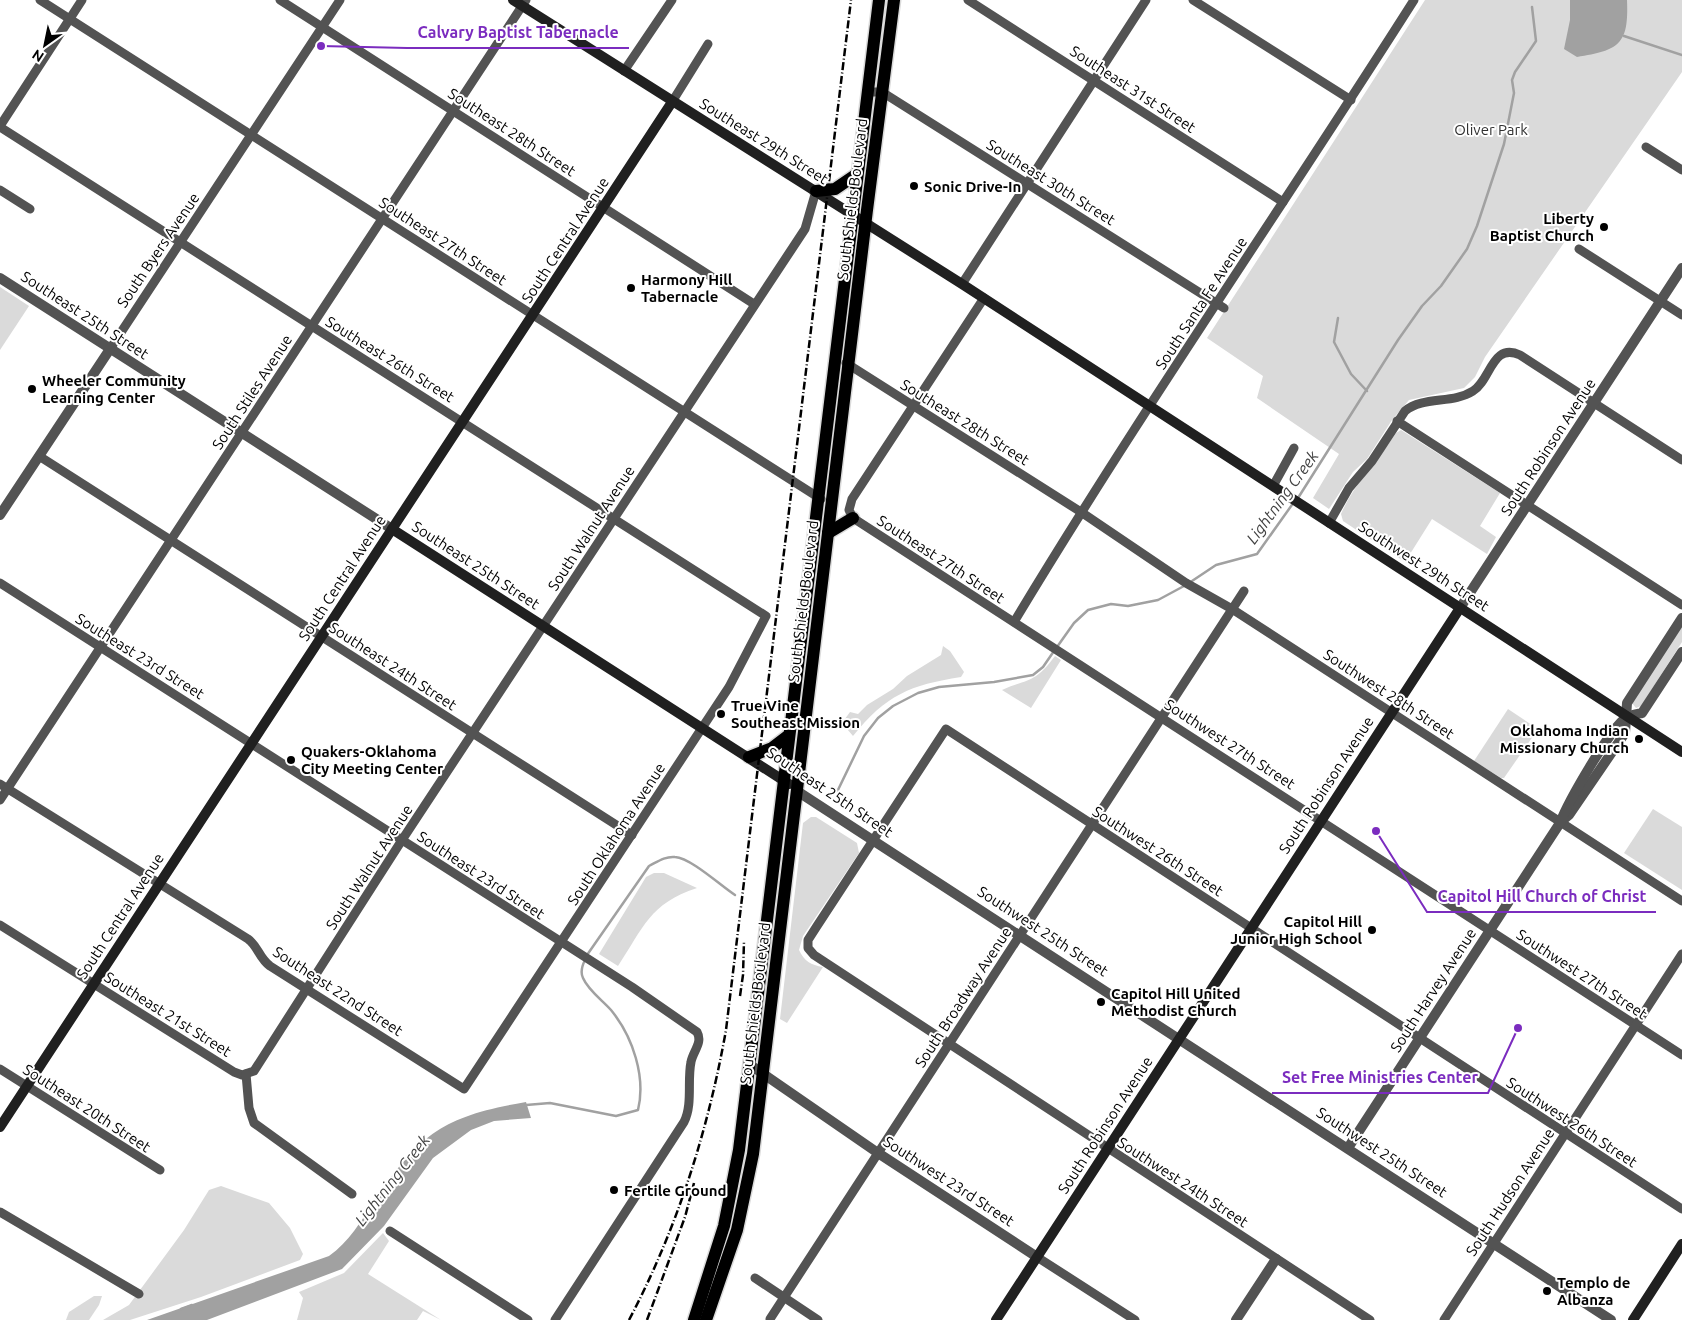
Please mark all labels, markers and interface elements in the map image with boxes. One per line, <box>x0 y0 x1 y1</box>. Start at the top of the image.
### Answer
callout: Calvary Baptist Tabernacle <box>407 17 629 48</box>
north arrow <box>20 20 70 70</box>
text: Calvary Baptist Tabernacle <box>417 23 619 41</box>
street label: Southeast 31st Street <box>1067 42 1199 136</box>
text: N <box>29 46 47 65</box>
street label: Southeast 28th Street <box>445 85 579 180</box>
street label: Southeast 29th Street <box>697 95 831 188</box>
street label: South Shields Boulevard <box>834 117 870 281</box>
park label: Oliver Park <box>1454 121 1528 138</box>
street label: Southeast 30th Street <box>984 136 1118 229</box>
street label: South Central Avenue <box>518 174 612 306</box>
place label: Sonic Drive-In <box>924 178 1021 195</box>
marker: Sonic Drive-In <box>908 180 920 192</box>
street label: South Byers Avenue <box>113 190 203 310</box>
street label: Southeast 27th Street <box>376 194 510 289</box>
place label: Liberty Baptist Church <box>1490 210 1594 244</box>
marker: Liberty Baptist Church <box>1598 221 1610 233</box>
street label: South Santa Fe Avenue <box>1152 234 1250 372</box>
street label: Southeast 25th Street <box>18 268 152 363</box>
place label: Harmony Hill Tabernacle <box>641 271 733 305</box>
marker: Harmony Hill Tabernacle <box>625 282 637 294</box>
street label: Southeast 26th Street <box>323 313 457 406</box>
street label: South Stiles Avenue <box>209 332 295 452</box>
place label: Wheeler Community Learning Center <box>42 372 186 406</box>
street label: South Robinson Avenue <box>1497 375 1599 519</box>
street label: Southeast 28th Street <box>898 376 1032 469</box>
marker: Wheeler Community Learning Center <box>26 383 38 395</box>
water label: Lightning Creek <box>1242 446 1322 547</box>
street label: South Walnut Avenue <box>544 462 638 594</box>
street label: South Central Avenue <box>295 512 389 644</box>
street label: Southeast 27th Street <box>874 512 1008 607</box>
street label: Southwest 29th Street <box>1356 517 1492 615</box>
street label: Southeast 25th Street <box>409 518 543 613</box>
street label: South Shields Boulevard <box>785 519 821 683</box>
street label: Southeast 23rd Street <box>73 610 207 703</box>
street label: Southeast 24th Street <box>326 619 460 714</box>
street label: Southwest 28th Street <box>1321 645 1457 743</box>
street label: Southwest 27th Street <box>1162 695 1298 793</box>
place label: True Vine Southeast Mission <box>731 697 860 731</box>
marker: True Vine Southeast Mission <box>715 708 727 720</box>
street label: South Robinson Avenue <box>1275 713 1377 857</box>
place label: Oklahoma Indian Missionary Church <box>1500 722 1629 756</box>
marker: Oklahoma Indian Missionary Church <box>1633 733 1645 745</box>
place label: Quakers-Oklahoma City Meeting Center <box>301 743 444 777</box>
street label: Southeast 25th Street <box>764 744 896 841</box>
marker: Quakers-Oklahoma City Meeting Center <box>285 754 297 766</box>
street label: South Oklahoma Avenue <box>564 760 668 908</box>
street label: South Walnut Avenue <box>322 801 416 933</box>
street label: Southwest 26th Street <box>1090 802 1226 900</box>
street label: Southeast 23rd Street <box>414 828 548 923</box>
street label: South Central Avenue <box>73 850 167 982</box>
callout: Capitol Hill Church of Christ <box>1427 881 1656 912</box>
street label: Southwest 25th Street <box>975 882 1111 980</box>
text: Capitol Hill Church of Christ <box>1437 887 1647 905</box>
place label: Capitol Hill Junior High School <box>1230 913 1362 947</box>
street label: South Shields Boulevard <box>737 921 773 1085</box>
street label: South Broadway Avenue <box>911 924 1015 1070</box>
marker: Capitol Hill Junior High School <box>1366 924 1378 936</box>
street label: South Harvey Avenue <box>1387 925 1479 1055</box>
street label: Southwest 27th Street <box>1514 925 1650 1023</box>
street label: Southeast 22nd Street <box>270 943 406 1039</box>
street label: Southeast 21st Street <box>102 968 235 1060</box>
place label: Capitol Hill United Methodist Church <box>1111 985 1240 1019</box>
marker: Capitol Hill United Methodist Church <box>1095 996 1107 1008</box>
street label: South Robinson Avenue <box>1054 1053 1156 1197</box>
street label: Southeast 20th Street <box>20 1061 154 1156</box>
callout: Set Free Ministries Center <box>1272 1062 1488 1093</box>
text: Set Free Ministries Center <box>1282 1068 1478 1086</box>
street label: Southwest 26th Street <box>1504 1073 1640 1171</box>
street label: Southwest 25th Street <box>1314 1103 1450 1201</box>
street label: South Hudson Avenue <box>1462 1125 1558 1259</box>
water label: Lightning Creek <box>351 1130 434 1229</box>
street label: Southwest 23rd Street <box>881 1132 1017 1230</box>
street label: Southwest 24th Street <box>1115 1133 1251 1231</box>
place label: Fertile Ground <box>624 1182 727 1199</box>
marker: Fertile Ground <box>608 1184 620 1196</box>
place label: Templo de Albanza <box>1557 1274 1630 1308</box>
marker: Templo de Albanza <box>1541 1285 1553 1297</box>

